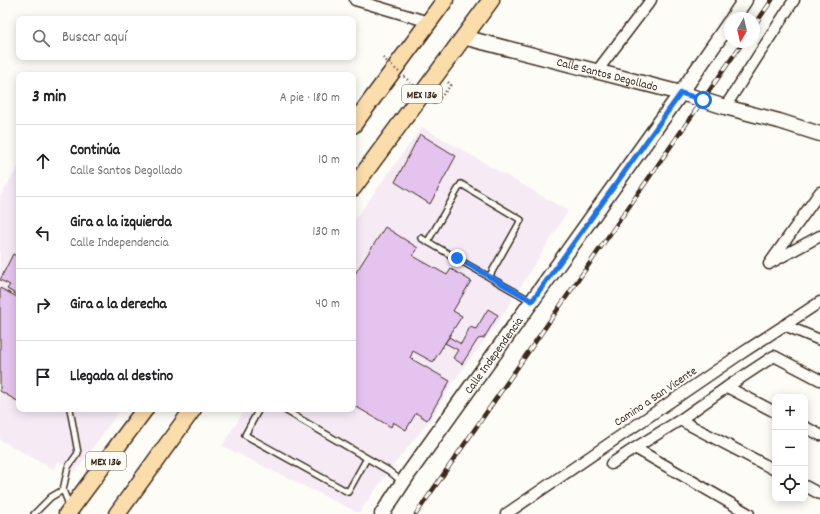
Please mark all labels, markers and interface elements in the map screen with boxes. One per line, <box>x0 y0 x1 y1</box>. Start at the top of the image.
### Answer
north arrow <box>724 12 760 48</box>
search box <box>16 16 356 60</box>
icon: search <box>30 27 52 49</box>
text: Buscar aquí <box>62 27 127 49</box>
street label: Calle Santos Degollado <box>555 54 659 97</box>
road number: MEX 136 <box>402 85 442 103</box>
text: 3 min <box>32 86 66 110</box>
text: A pie · 180 m <box>280 89 340 108</box>
route start <box>694 91 712 109</box>
text: Continúa <box>70 140 120 162</box>
icon: ahead <box>32 150 54 172</box>
text: 10 m <box>318 151 340 170</box>
text: Calle Santos Degollado <box>70 162 182 181</box>
text: Gira a la izquierda <box>70 212 171 234</box>
icon: left <box>32 222 54 244</box>
text: 130 m <box>312 223 340 242</box>
text: Calle Independencia <box>70 234 169 253</box>
route end <box>448 249 466 267</box>
icon: right <box>32 294 54 316</box>
text: Gira a la derecha <box>70 294 167 316</box>
text: 40 m <box>316 295 340 314</box>
street label: Calle Independencia <box>461 314 528 398</box>
street label: Camino a San Vicente <box>611 363 701 431</box>
icon: arrive <box>32 366 54 388</box>
text: Llegada al destino <box>70 366 173 388</box>
map controls <box>772 394 808 502</box>
button: + <box>772 394 808 430</box>
button: − <box>772 430 808 466</box>
road number: MEX 136 <box>86 452 126 470</box>
button: locate <box>772 466 808 502</box>

